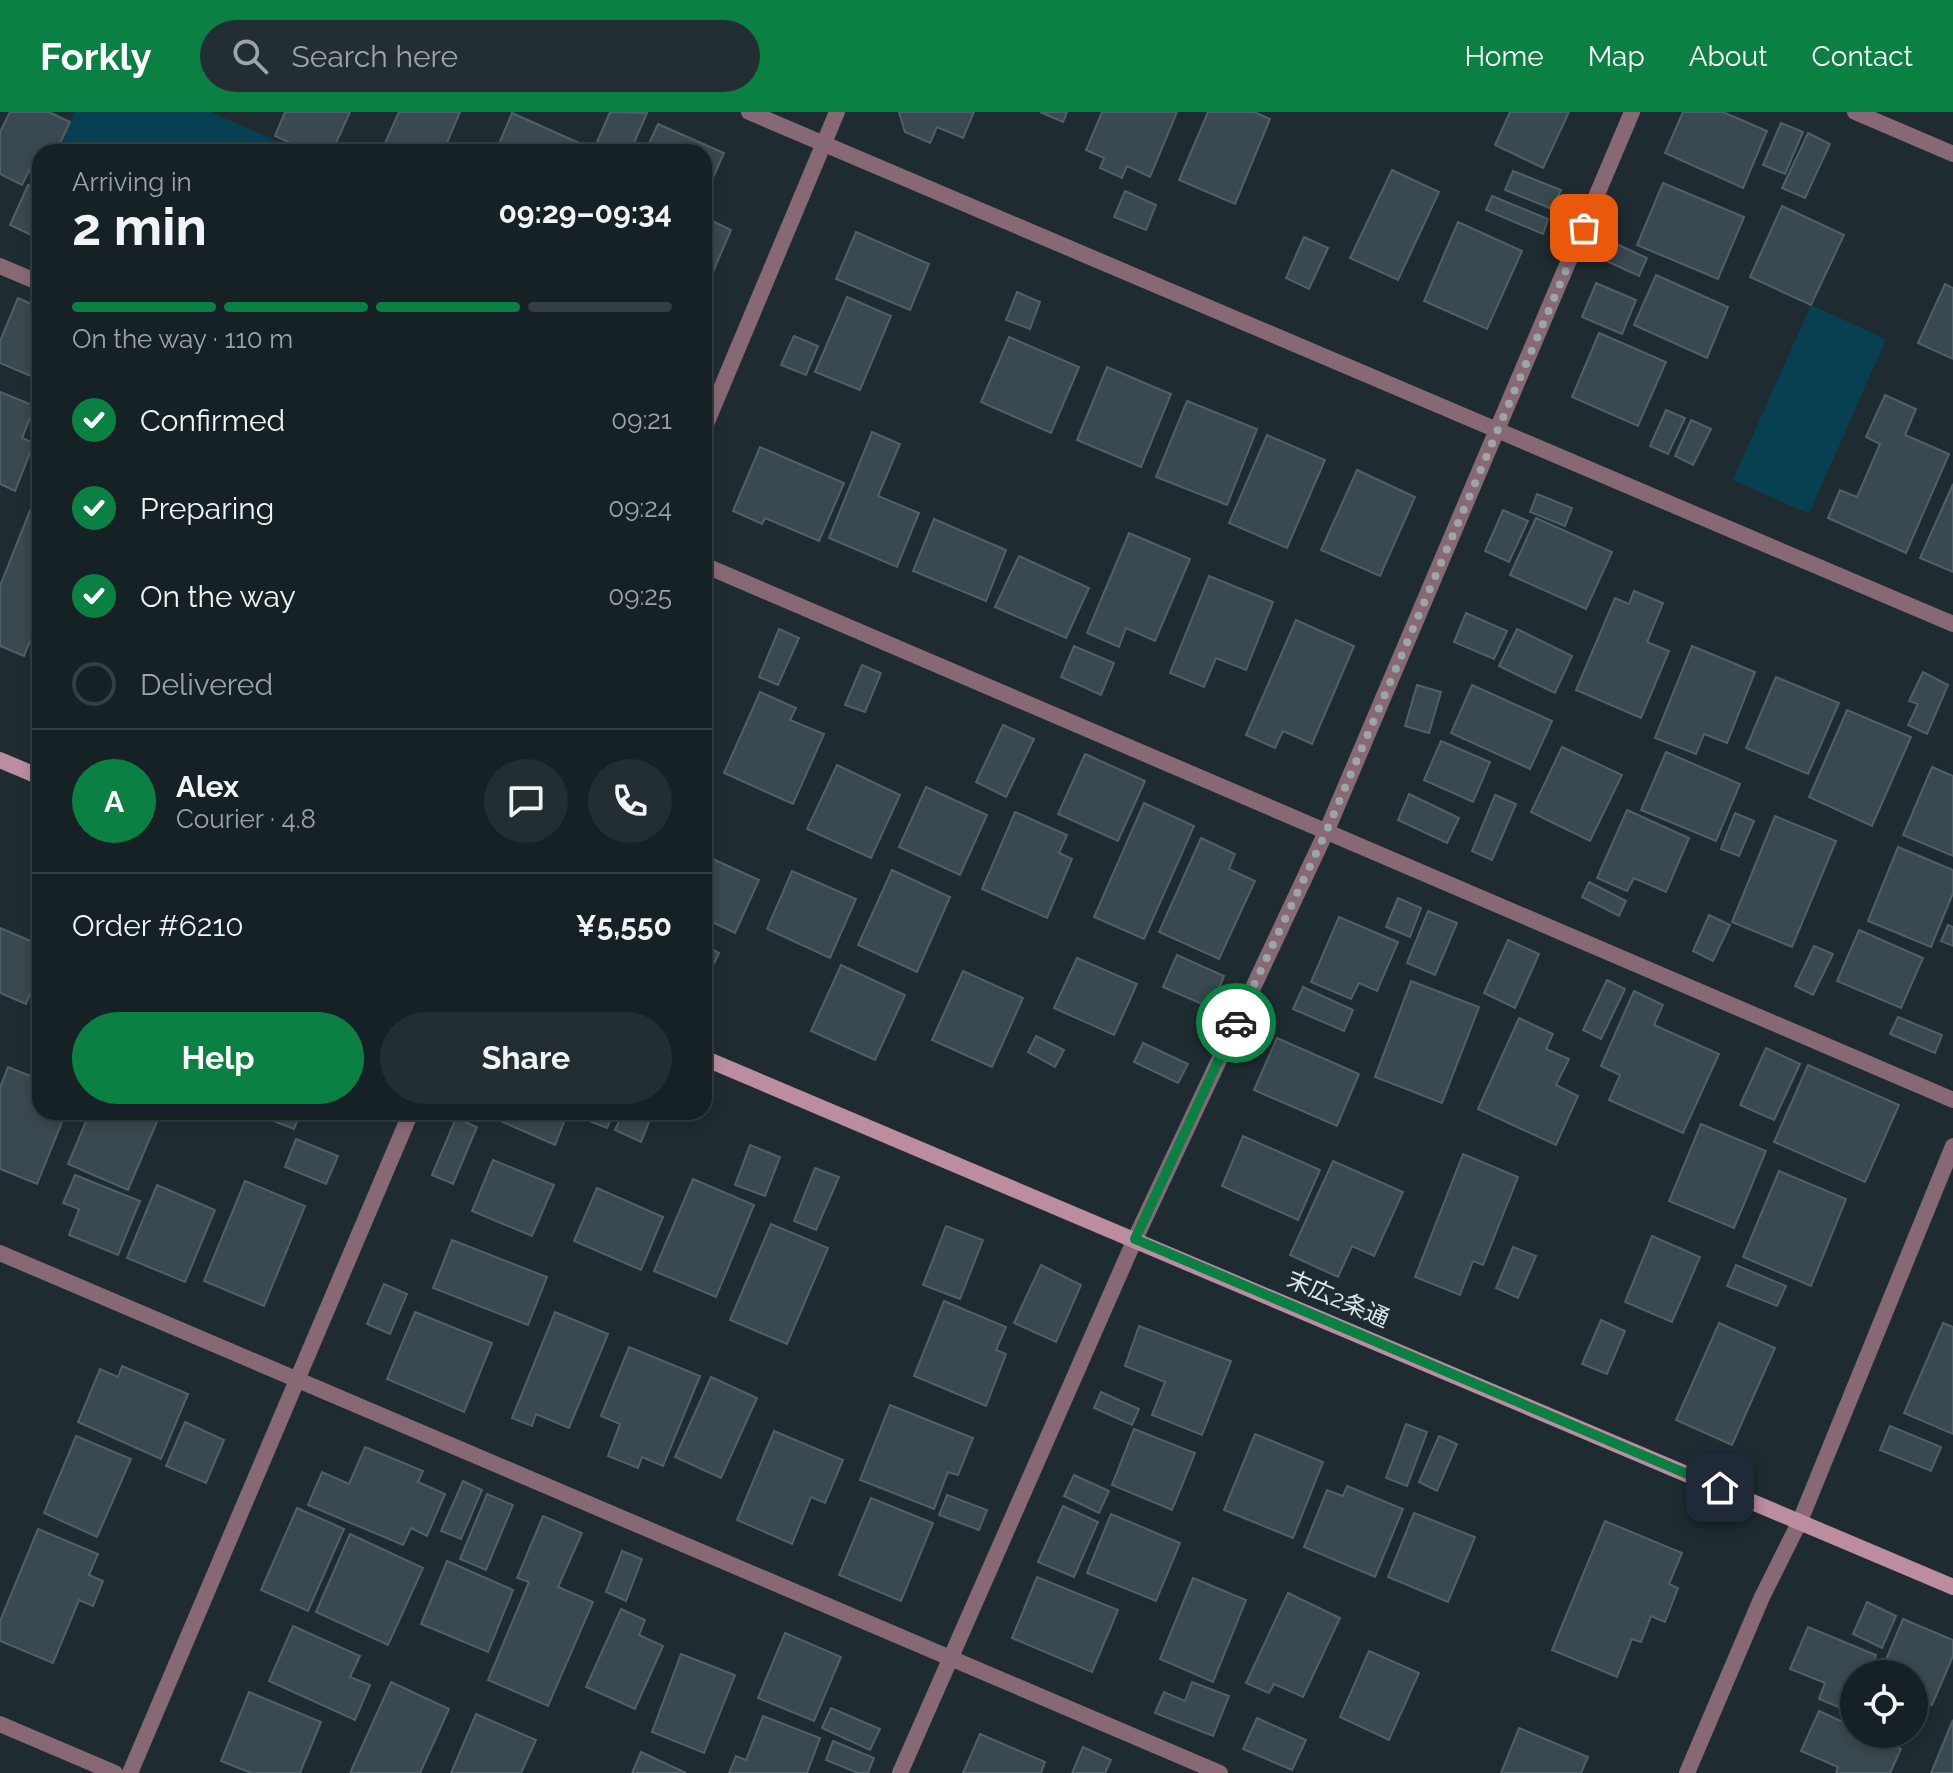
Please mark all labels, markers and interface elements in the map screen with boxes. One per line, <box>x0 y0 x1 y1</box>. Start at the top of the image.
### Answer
search box <box>200 20 760 92</box>
text: Forkly <box>40 34 152 79</box>
icon: search <box>228 34 272 78</box>
text: Search here <box>292 39 458 74</box>
text: Home <box>1464 40 1544 73</box>
text: Map <box>1588 40 1645 73</box>
text: About <box>1689 40 1768 73</box>
text: Contact <box>1812 40 1913 73</box>
text: Arriving in <box>72 167 192 197</box>
pin <box>1550 194 1618 262</box>
text: 09:29–09:34 <box>498 195 672 230</box>
text: 2 min <box>72 196 207 257</box>
icon: bag <box>1562 206 1606 250</box>
text: On the way · 110 m <box>72 324 293 354</box>
icon: check <box>72 398 116 442</box>
text: Confirmed <box>140 403 285 438</box>
text: 09:21 <box>611 405 672 435</box>
icon: check <box>72 486 116 530</box>
text: Preparing <box>140 491 274 526</box>
text: 09:24 <box>608 493 672 523</box>
icon: check <box>72 574 116 618</box>
text: On the way <box>140 579 296 614</box>
text: 09:25 <box>608 581 672 611</box>
text: Delivered <box>140 667 273 702</box>
button: chat <box>484 759 568 843</box>
button: phone <box>588 759 672 843</box>
text: Alex <box>176 769 239 804</box>
text: A <box>104 784 124 819</box>
text: Courier · 4.8 <box>176 804 316 834</box>
text: Order #6210 <box>72 908 244 943</box>
text: ¥5,550 <box>575 908 672 943</box>
courier <box>1196 983 1276 1063</box>
icon: car <box>1214 1001 1258 1045</box>
button: Help <box>72 1012 364 1104</box>
button: Share <box>380 1012 672 1104</box>
street label: 末広2条通 <box>1283 1264 1394 1333</box>
pin <box>1686 1454 1754 1522</box>
icon: home <box>1698 1466 1742 1510</box>
map controls <box>1840 1660 1928 1748</box>
button: locate <box>1840 1660 1928 1748</box>

